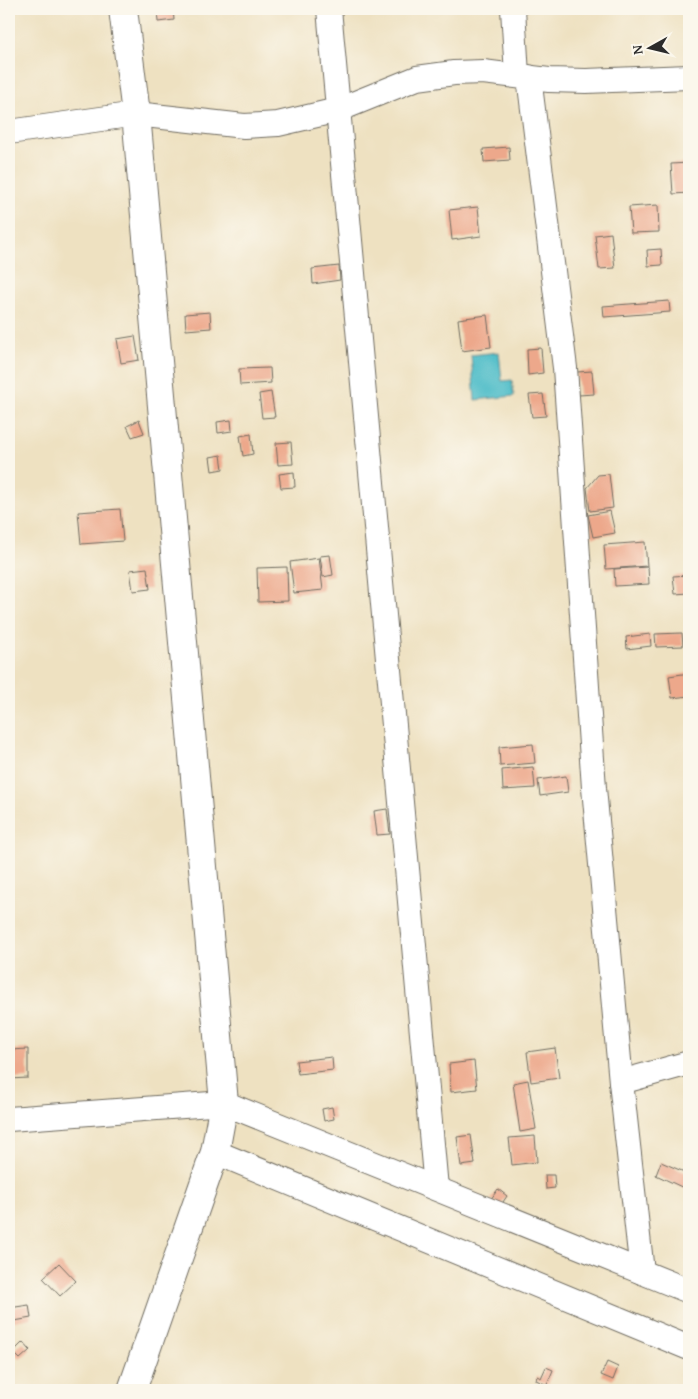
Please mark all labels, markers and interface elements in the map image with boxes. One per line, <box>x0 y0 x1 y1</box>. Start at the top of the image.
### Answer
north arrow <box>626 22 676 72</box>
text: N <box>626 43 648 56</box>

